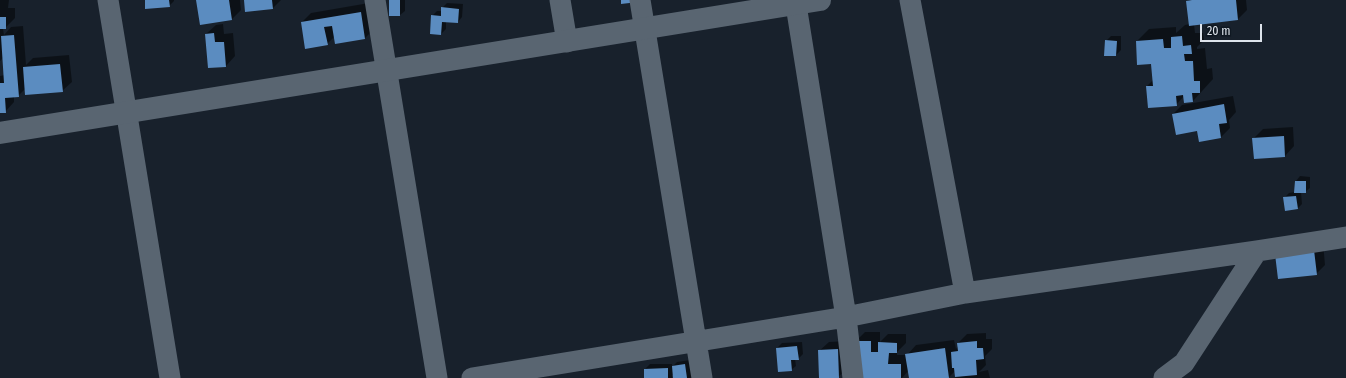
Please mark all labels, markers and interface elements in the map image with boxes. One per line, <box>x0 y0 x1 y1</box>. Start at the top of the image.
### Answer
scale bar <box>1202 16 1264 42</box>
text: 20 m <box>1207 24 1231 38</box>

